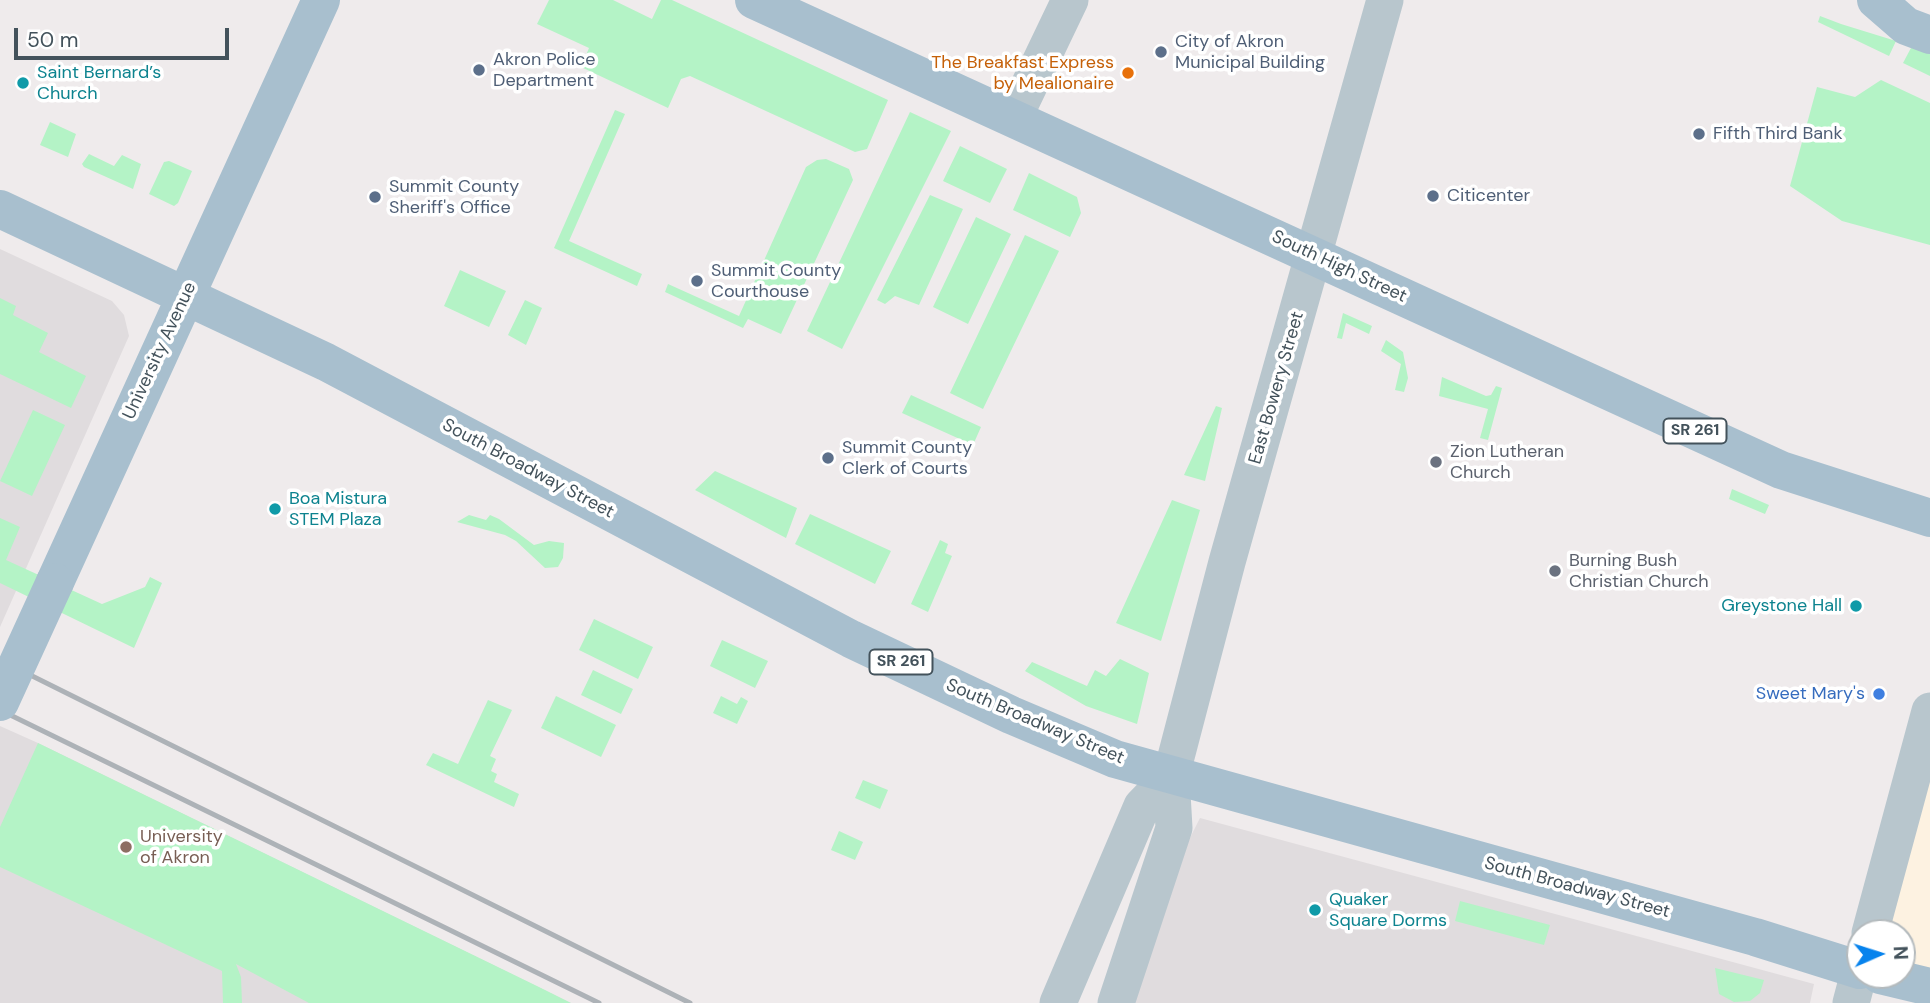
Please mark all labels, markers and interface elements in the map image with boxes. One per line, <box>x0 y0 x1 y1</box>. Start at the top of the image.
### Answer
scale bar <box>18 14 233 58</box>
text: 50 m <box>27 26 78 54</box>
place label: City of Akron Municipal Building <box>1175 31 1325 74</box>
marker: City of Akron Municipal Building <box>1153 44 1169 60</box>
place label: Akron Police Department <box>493 49 596 92</box>
place label: The Breakfast Express by Mealionaire <box>931 52 1114 94</box>
place label: Saint Bernard’s Church <box>37 62 161 104</box>
marker: Akron Police Department <box>471 62 487 78</box>
marker: The Breakfast Express by Mealionaire <box>1120 65 1136 81</box>
marker: Saint Bernard’s Church <box>15 75 31 91</box>
place label: Fifth Third Bank <box>1713 123 1842 145</box>
marker: Fifth Third Bank <box>1691 126 1707 142</box>
place label: Summit County Sheriff's Office <box>389 176 519 218</box>
place label: Citicenter <box>1447 185 1530 207</box>
marker: Citicenter <box>1425 188 1441 204</box>
marker: Summit County Sheriff's Office <box>367 189 383 205</box>
street label: South High Street <box>1268 226 1410 308</box>
place label: Summit County Courthouse <box>711 260 841 302</box>
marker: Summit County Courthouse <box>689 273 705 289</box>
street label: University Avenue <box>119 279 201 423</box>
street label: East Bowery Street <box>1245 309 1309 467</box>
street label: South Broadway Street <box>438 415 618 523</box>
road number: SR 261 <box>1664 418 1726 444</box>
place label: Summit County Clerk of Courts <box>842 437 972 480</box>
place label: Zion Lutheran Church <box>1450 441 1564 484</box>
marker: Summit County Clerk of Courts <box>820 450 836 466</box>
marker: Zion Lutheran Church <box>1428 454 1444 470</box>
place label: Boa Mistura STEM Plaza <box>289 488 387 530</box>
marker: Boa Mistura STEM Plaza <box>267 501 283 517</box>
place label: Burning Bush Christian Church <box>1569 550 1709 592</box>
marker: Burning Bush Christian Church <box>1547 563 1563 579</box>
place label: Greystone Hall <box>1721 595 1842 617</box>
marker: Greystone Hall <box>1848 598 1864 614</box>
road number: SR 261 <box>870 650 932 674</box>
street label: South Broadway Street <box>943 675 1127 769</box>
place label: Sweet Mary's <box>1756 683 1865 705</box>
marker: Sweet Mary's <box>1871 686 1887 702</box>
place label: University of Akron <box>140 826 223 868</box>
marker: University of Akron <box>118 839 134 855</box>
street label: South Broadway Street <box>1482 853 1672 923</box>
place label: Quaker Square Dorms <box>1329 889 1447 932</box>
marker: Quaker Square Dorms <box>1307 902 1323 918</box>
north arrow <box>1846 919 1916 989</box>
text: N <box>1888 945 1913 961</box>

